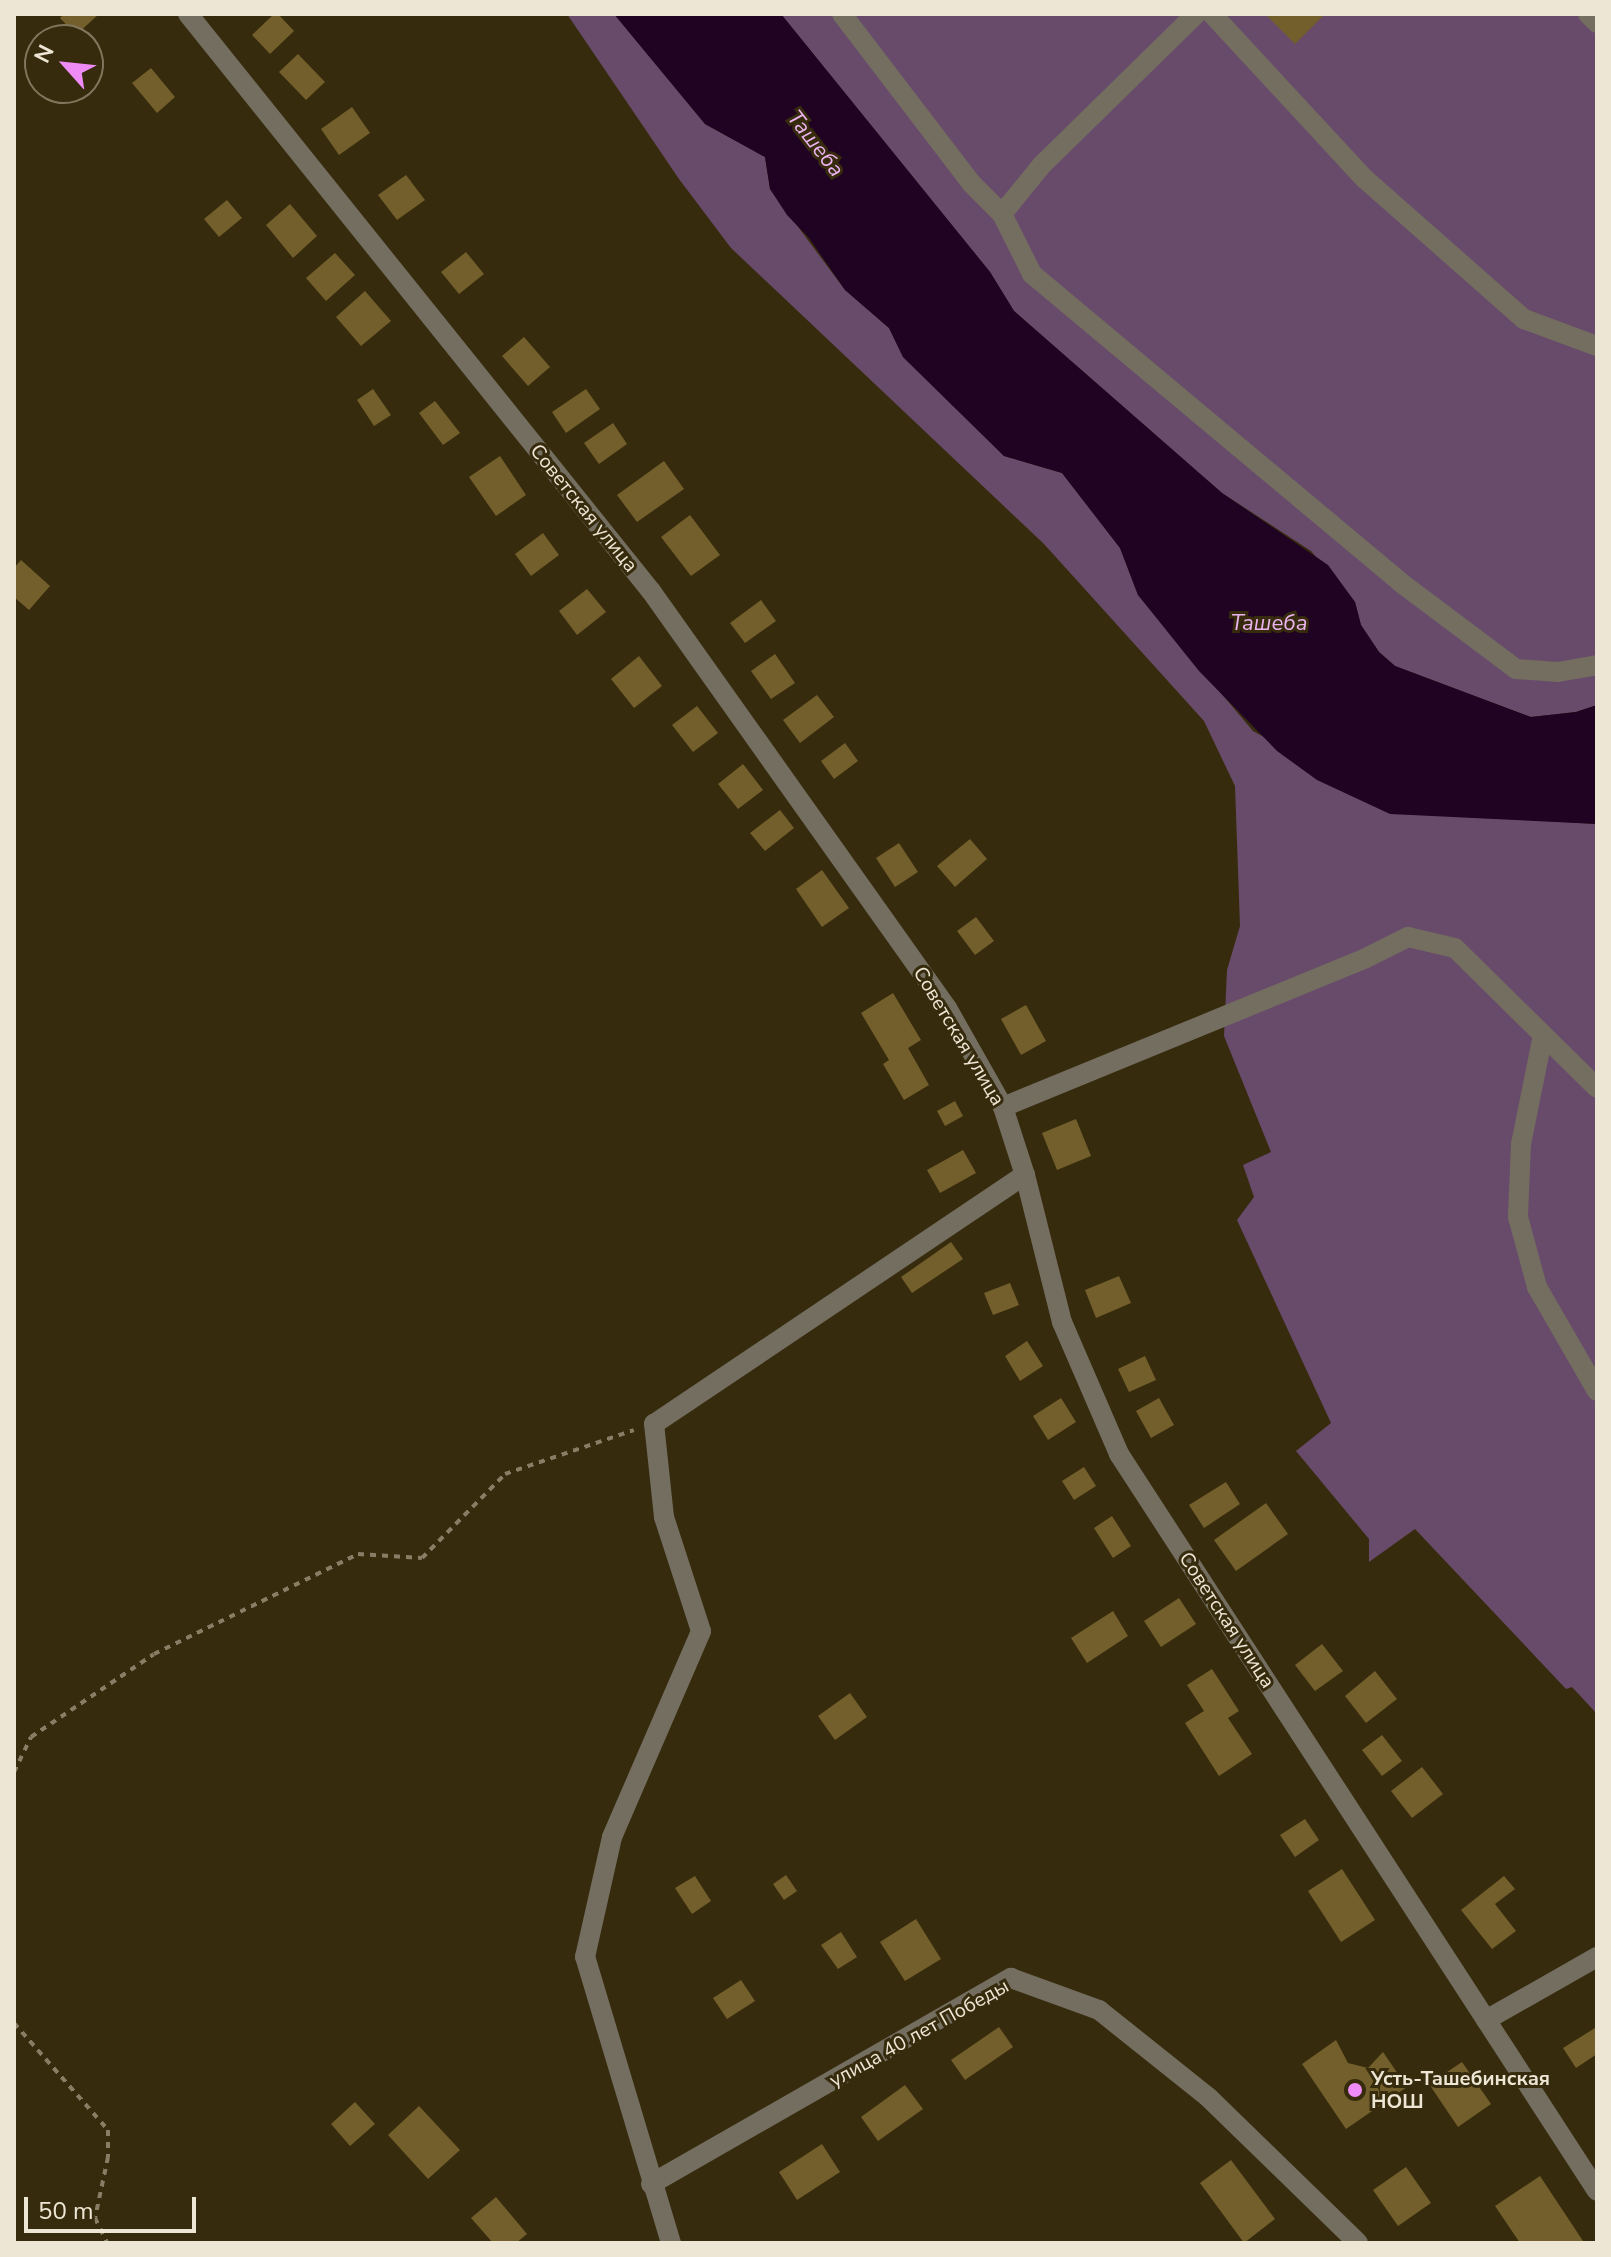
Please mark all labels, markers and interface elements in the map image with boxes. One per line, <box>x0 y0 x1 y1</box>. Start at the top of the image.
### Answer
north arrow <box>24 24 104 104</box>
text: N <box>27 40 62 68</box>
water label: Ташеба <box>781 105 849 183</box>
street label: Советская улица <box>525 439 643 577</box>
water label: Ташеба <box>1230 611 1308 637</box>
street label: Советская улица <box>908 962 1010 1110</box>
street label: Советская улица <box>1174 1547 1280 1693</box>
street label: улица 40 лет Победы <box>825 1974 1013 2092</box>
place label: Усть-Ташебинская НОШ <box>1371 2066 1550 2113</box>
marker: Усть-Ташебинская НОШ <box>1346 2081 1364 2099</box>
scale bar <box>28 2181 200 2231</box>
text: 50 m <box>38 2195 94 2227</box>

